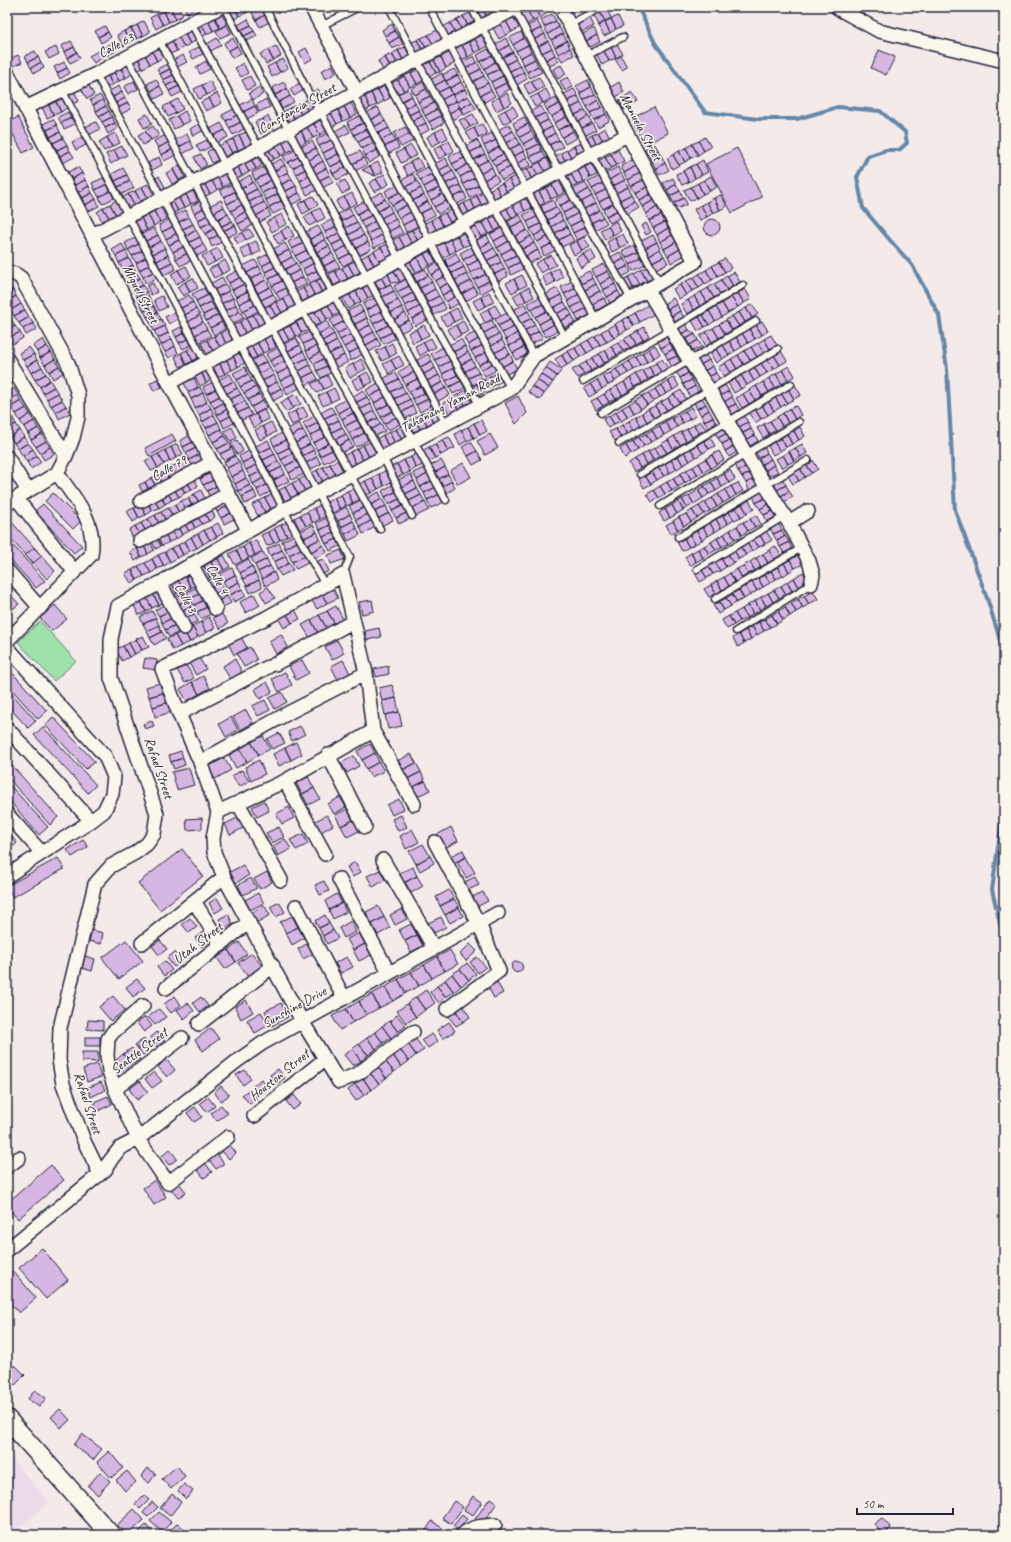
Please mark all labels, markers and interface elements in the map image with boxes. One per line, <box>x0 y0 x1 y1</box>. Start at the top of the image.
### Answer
street label: Calle 63 <box>95 28 138 61</box>
street label: Constancia Street <box>255 78 340 137</box>
street label: Manuela Street <box>616 90 667 165</box>
street label: Miguel Street <box>119 262 164 327</box>
street label: Tahanang Yaman Road <box>398 369 505 436</box>
street label: Calle 79 <box>148 451 191 485</box>
street label: Calle 4 <box>203 561 234 598</box>
street label: Calle 3 <box>171 580 202 617</box>
street label: Rafael Street <box>141 735 178 802</box>
street label: Utah Street <box>170 918 227 968</box>
street label: Sunshine Drive <box>259 982 330 1032</box>
street label: Seattle Street <box>107 1023 173 1078</box>
street label: Houston Street <box>245 1044 314 1104</box>
street label: Rafael Street <box>70 1070 106 1137</box>
scale bar <box>857 1490 953 1516</box>
text: 50 m <box>863 1496 885 1512</box>

